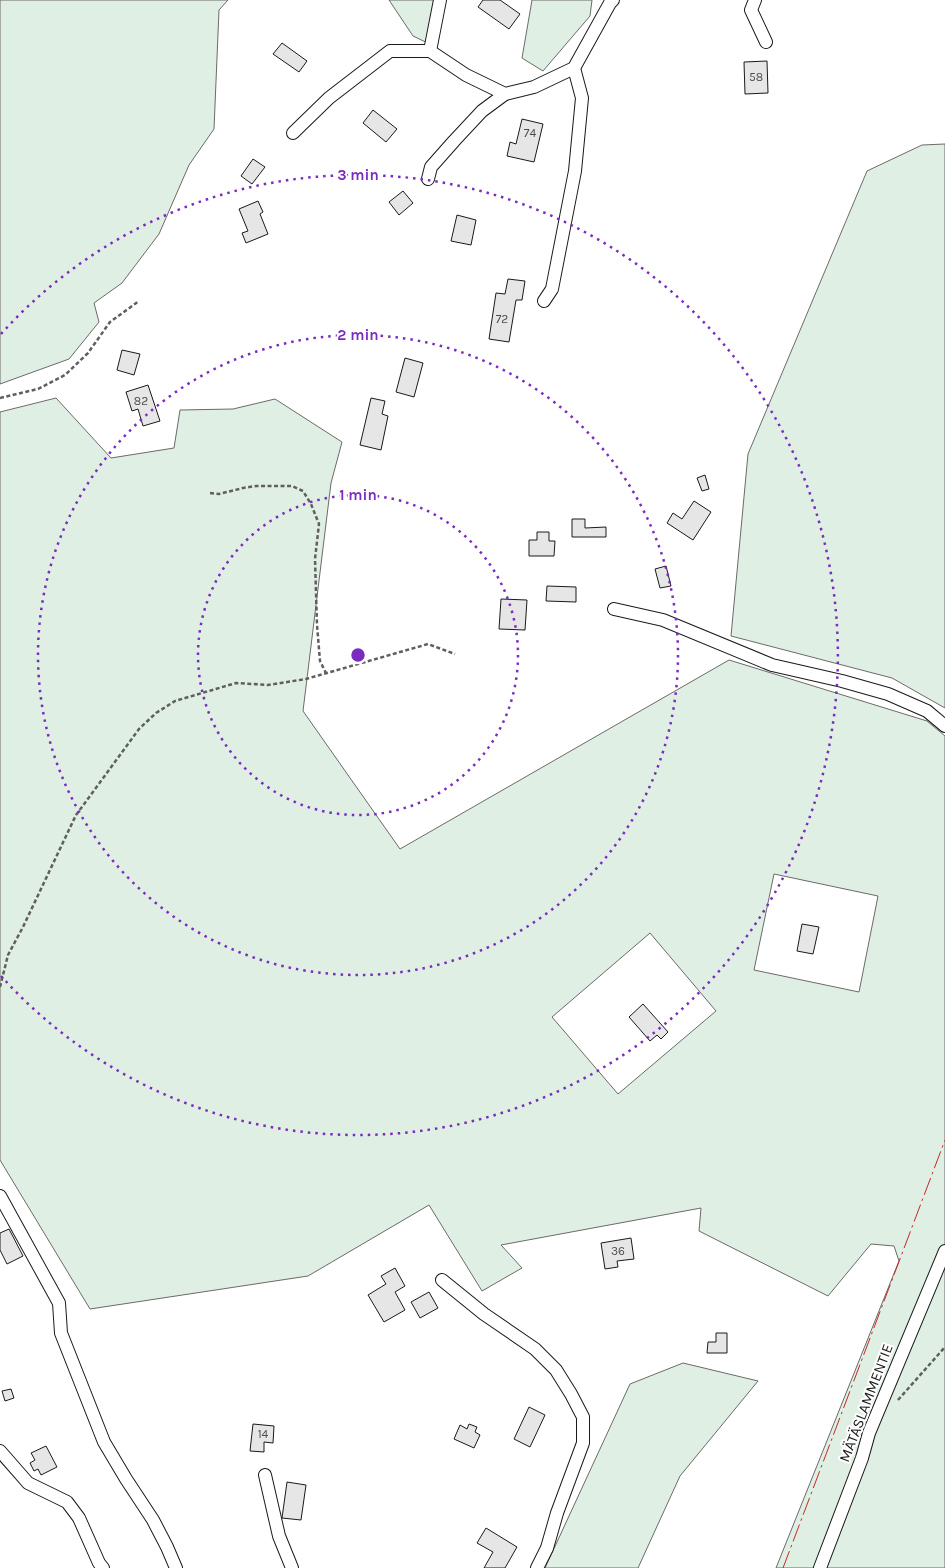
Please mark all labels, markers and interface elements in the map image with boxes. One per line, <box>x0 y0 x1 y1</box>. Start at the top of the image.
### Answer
house number: 58 <box>749 70 763 84</box>
house number: 74 <box>524 126 536 140</box>
text: 3 min <box>337 166 379 184</box>
house number: 72 <box>496 312 508 326</box>
text: 2 min <box>337 326 379 344</box>
house number: 82 <box>134 394 148 408</box>
text: 1 min <box>339 486 377 504</box>
centre of rings <box>349 646 367 664</box>
house number: 36 <box>611 1244 625 1258</box>
street label: MÄTÄSLAMMENTIE <box>835 1341 897 1465</box>
house number: 14 <box>258 1427 269 1441</box>

